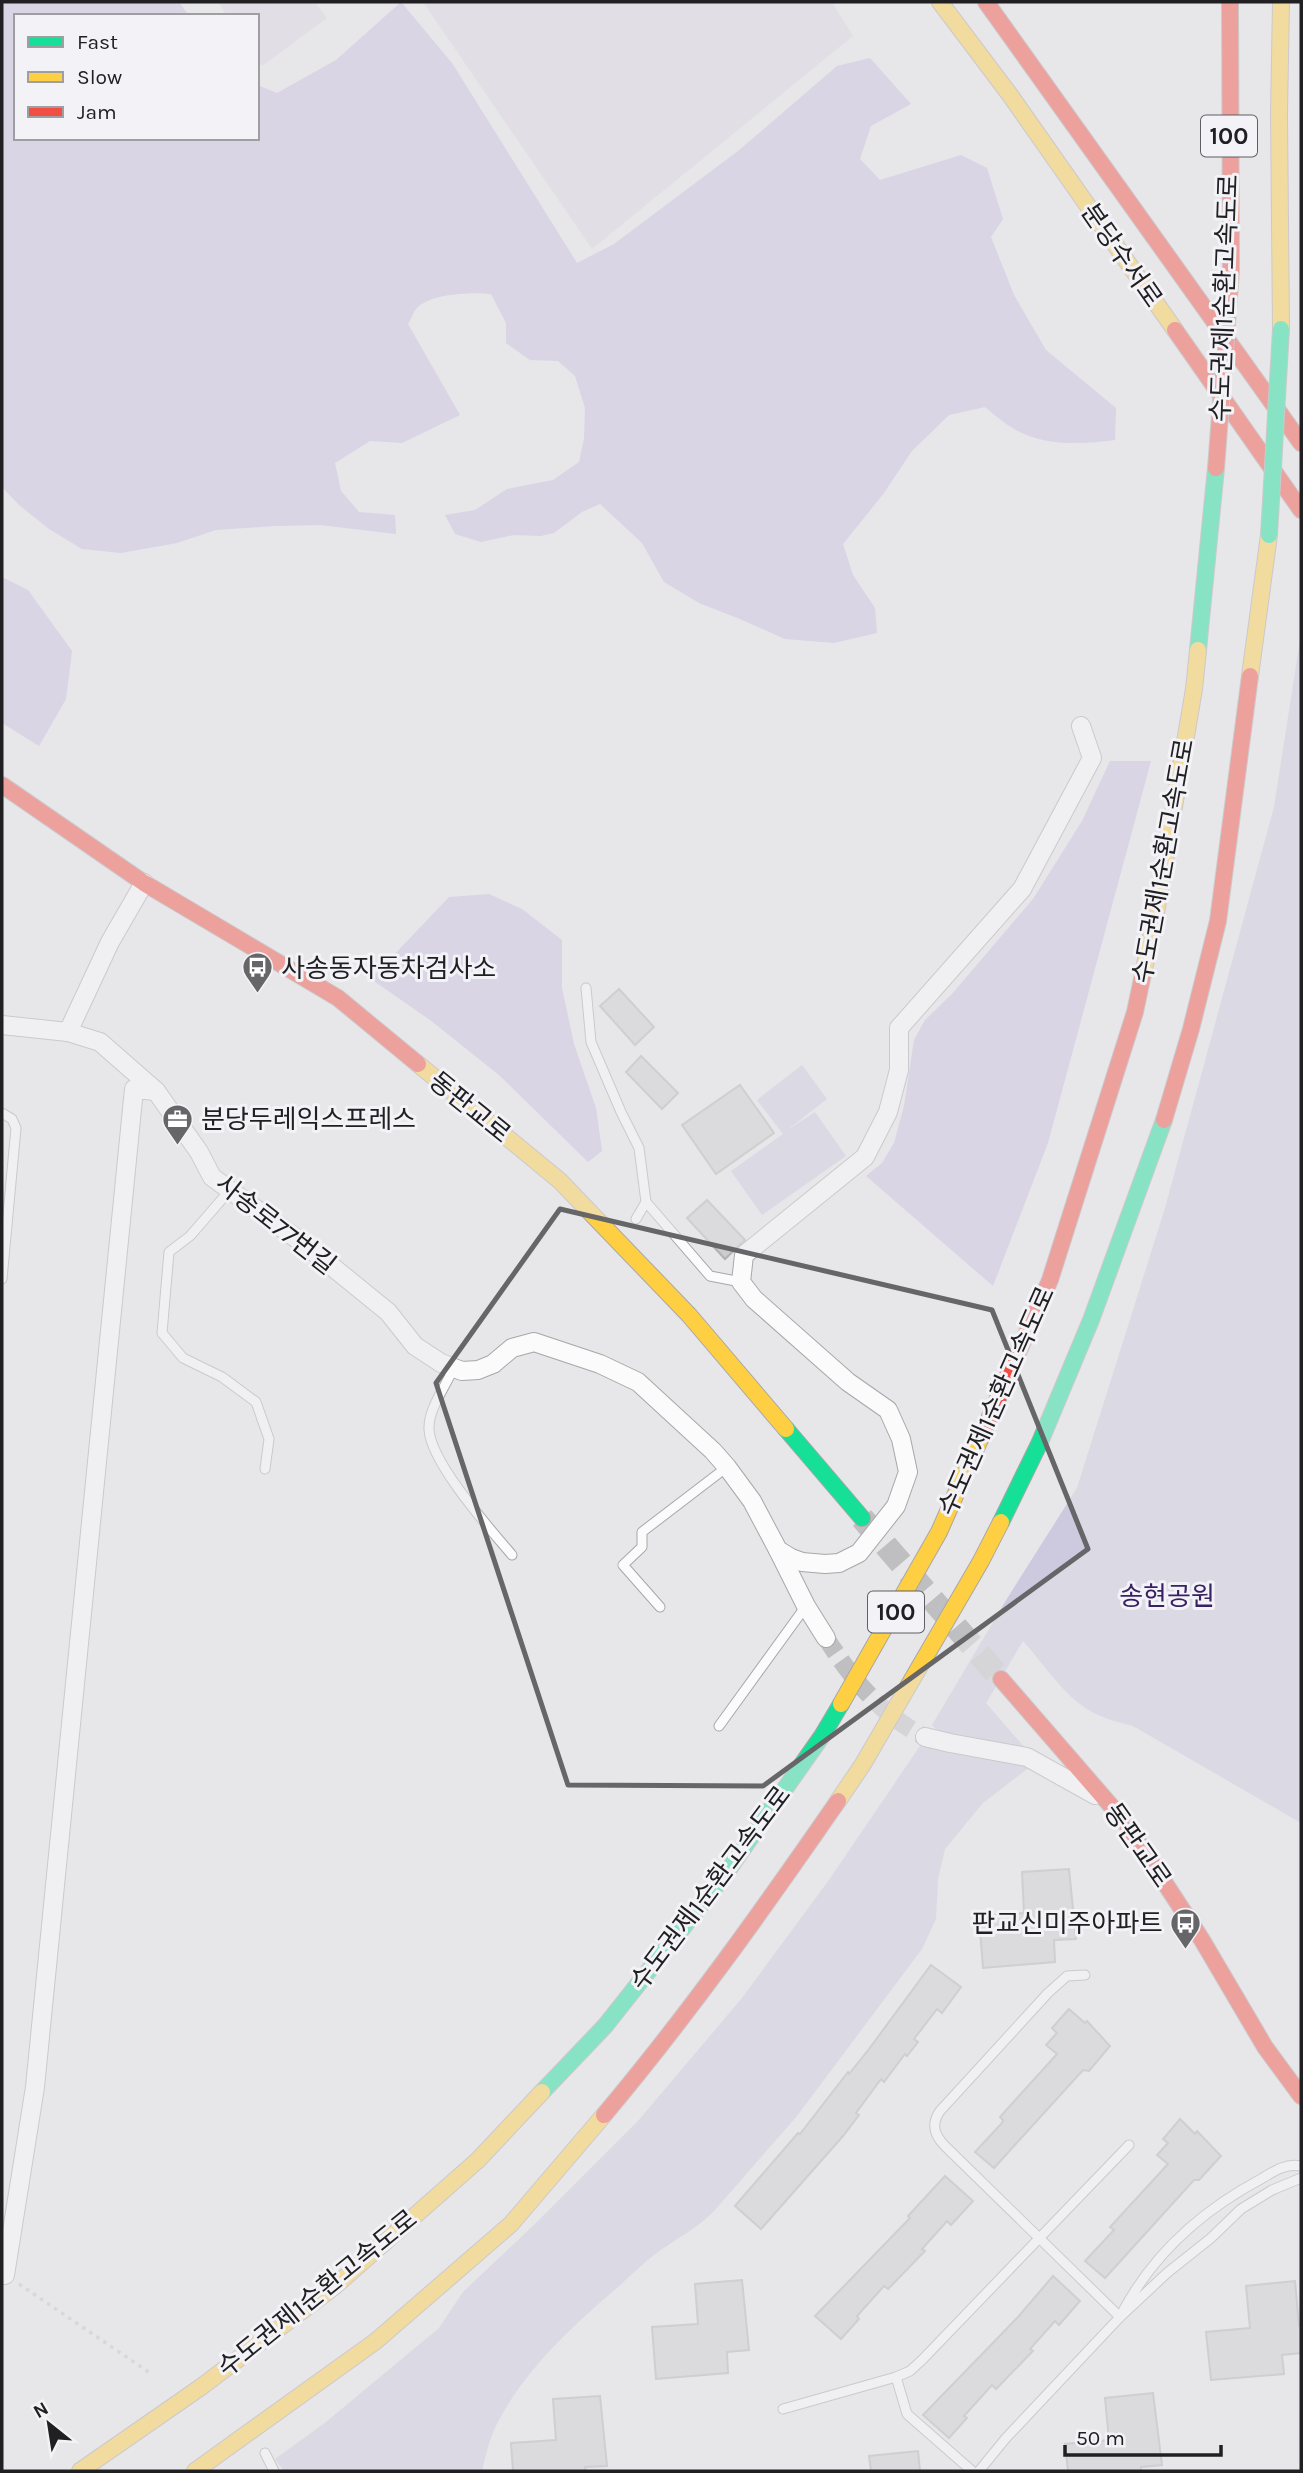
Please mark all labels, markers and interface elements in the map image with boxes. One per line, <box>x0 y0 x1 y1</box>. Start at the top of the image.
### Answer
legend <box>14 14 259 140</box>
text: Fast <box>77 30 118 54</box>
text: Slow <box>77 65 122 89</box>
text: Jam <box>77 100 117 124</box>
road number: 100 <box>1201 116 1257 156</box>
street label: 수도권제1순환고속도로 <box>1205 174 1244 422</box>
street label: 분당수서로 <box>1075 197 1169 313</box>
street label: 수도권제1순환고속도로 <box>1127 736 1200 986</box>
bus stop icon: 사송동자동차검사소 <box>241 951 275 995</box>
place label: 사송동자동차검사소 <box>281 953 496 984</box>
street label: 동판교로 <box>423 1065 517 1150</box>
office icon: 분당두레익스프레스 <box>161 1102 195 1146</box>
place label: 분당두레익스프레스 <box>201 1104 416 1135</box>
street label: 사송로77번길 <box>209 1168 342 1281</box>
street label: 수도권제1순환고속도로 <box>932 1282 1061 1521</box>
park label: 송현공원 <box>1119 1581 1215 1612</box>
road number: 100 <box>868 1592 924 1632</box>
street label: 수도권제1순환고속도로 <box>623 1780 797 1997</box>
street label: 동판교로 <box>1097 1797 1178 1893</box>
bus stop icon: 판교신미주아파트 <box>1169 1906 1203 1950</box>
place label: 판교신미주아파트 <box>972 1908 1163 1939</box>
street label: 수도권제1순환고속도로 <box>211 2203 423 2383</box>
north arrow <box>14 2389 84 2459</box>
text: N <box>30 2397 52 2423</box>
scale bar <box>1065 2414 1221 2458</box>
text: 50 m <box>1076 2426 1125 2450</box>

